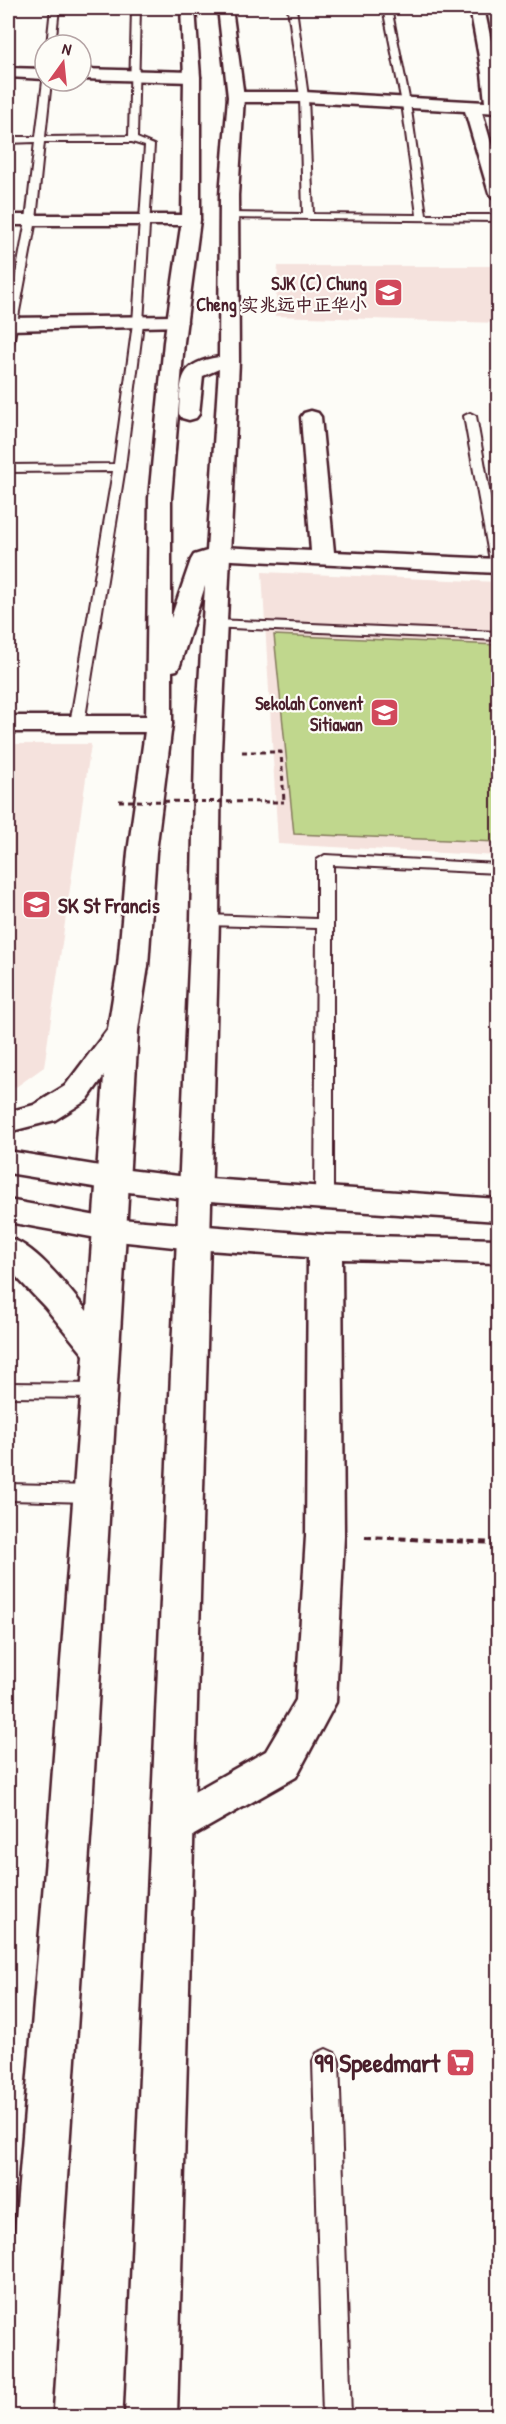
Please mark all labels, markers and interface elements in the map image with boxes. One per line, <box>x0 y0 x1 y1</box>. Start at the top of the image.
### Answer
north arrow <box>33 33 93 93</box>
text: N <box>60 37 74 60</box>
place label: SJK (C) Chung Cheng 实兆远中正华小 <box>196 271 367 318</box>
school or university icon: SJK (C) Chung Cheng 实兆远中正华小 <box>372 277 404 309</box>
place label: Sekolah Convent Sitiawan <box>255 691 364 737</box>
school or university icon: Sekolah Convent Sitiawan <box>368 697 400 729</box>
school or university icon: SK St Francis <box>21 889 53 921</box>
place label: SK St Francis <box>58 891 160 920</box>
place label: 99 Speedmart <box>314 2045 441 2081</box>
supermarket icon: 99 Speedmart <box>445 2046 477 2078</box>

